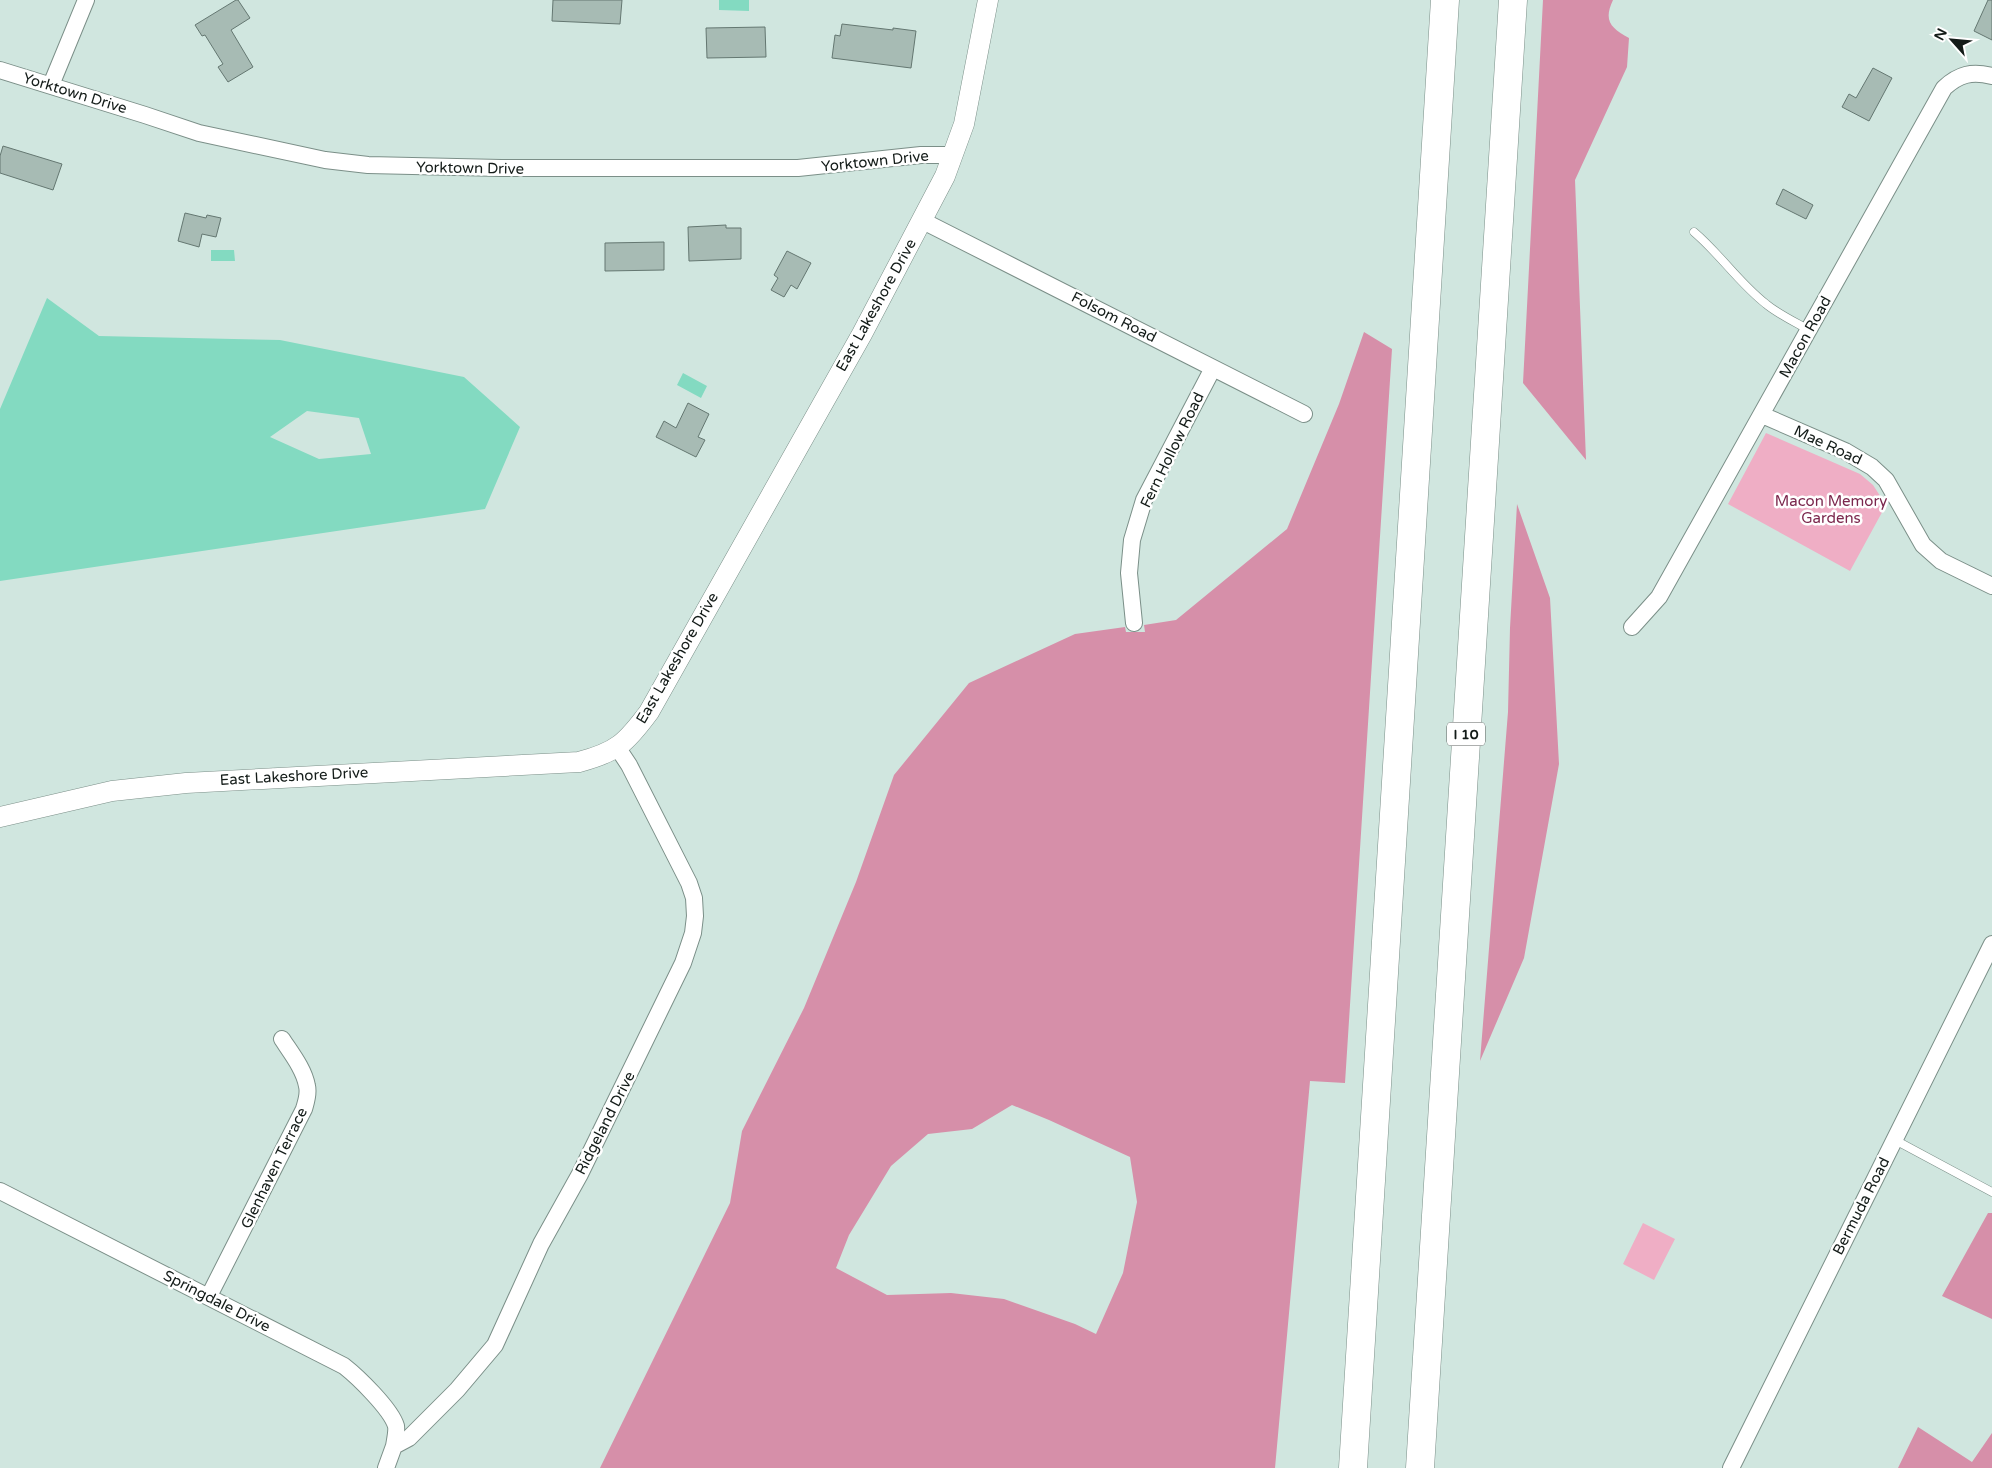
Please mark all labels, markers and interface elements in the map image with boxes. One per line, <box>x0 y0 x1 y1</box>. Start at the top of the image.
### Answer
north arrow <box>1927 15 1977 65</box>
text: N <box>1931 25 1951 43</box>
street label: Yorktown Drive <box>21 69 129 117</box>
street label: Yorktown Drive <box>820 146 930 176</box>
street label: Yorktown Drive <box>416 158 524 178</box>
street label: East Lakeshore Drive <box>832 236 920 374</box>
street label: Folsom Road <box>1068 288 1160 346</box>
street label: Macon Road <box>1775 293 1835 381</box>
street label: Fern Hollow Road <box>1136 389 1208 511</box>
street label: Mae Road <box>1791 421 1865 469</box>
park label: Macon Memory Gardens <box>1775 492 1887 527</box>
street label: East Lakeshore Drive <box>632 589 722 727</box>
road number: I 10 <box>1447 722 1485 746</box>
street label: East Lakeshore Drive <box>219 763 369 789</box>
street label: Ridgeland Drive <box>571 1068 639 1178</box>
street label: Glenhaven Terrace <box>237 1104 311 1232</box>
street label: Bermuda Road <box>1829 1154 1893 1258</box>
street label: Springdale Drive <box>161 1266 273 1336</box>

